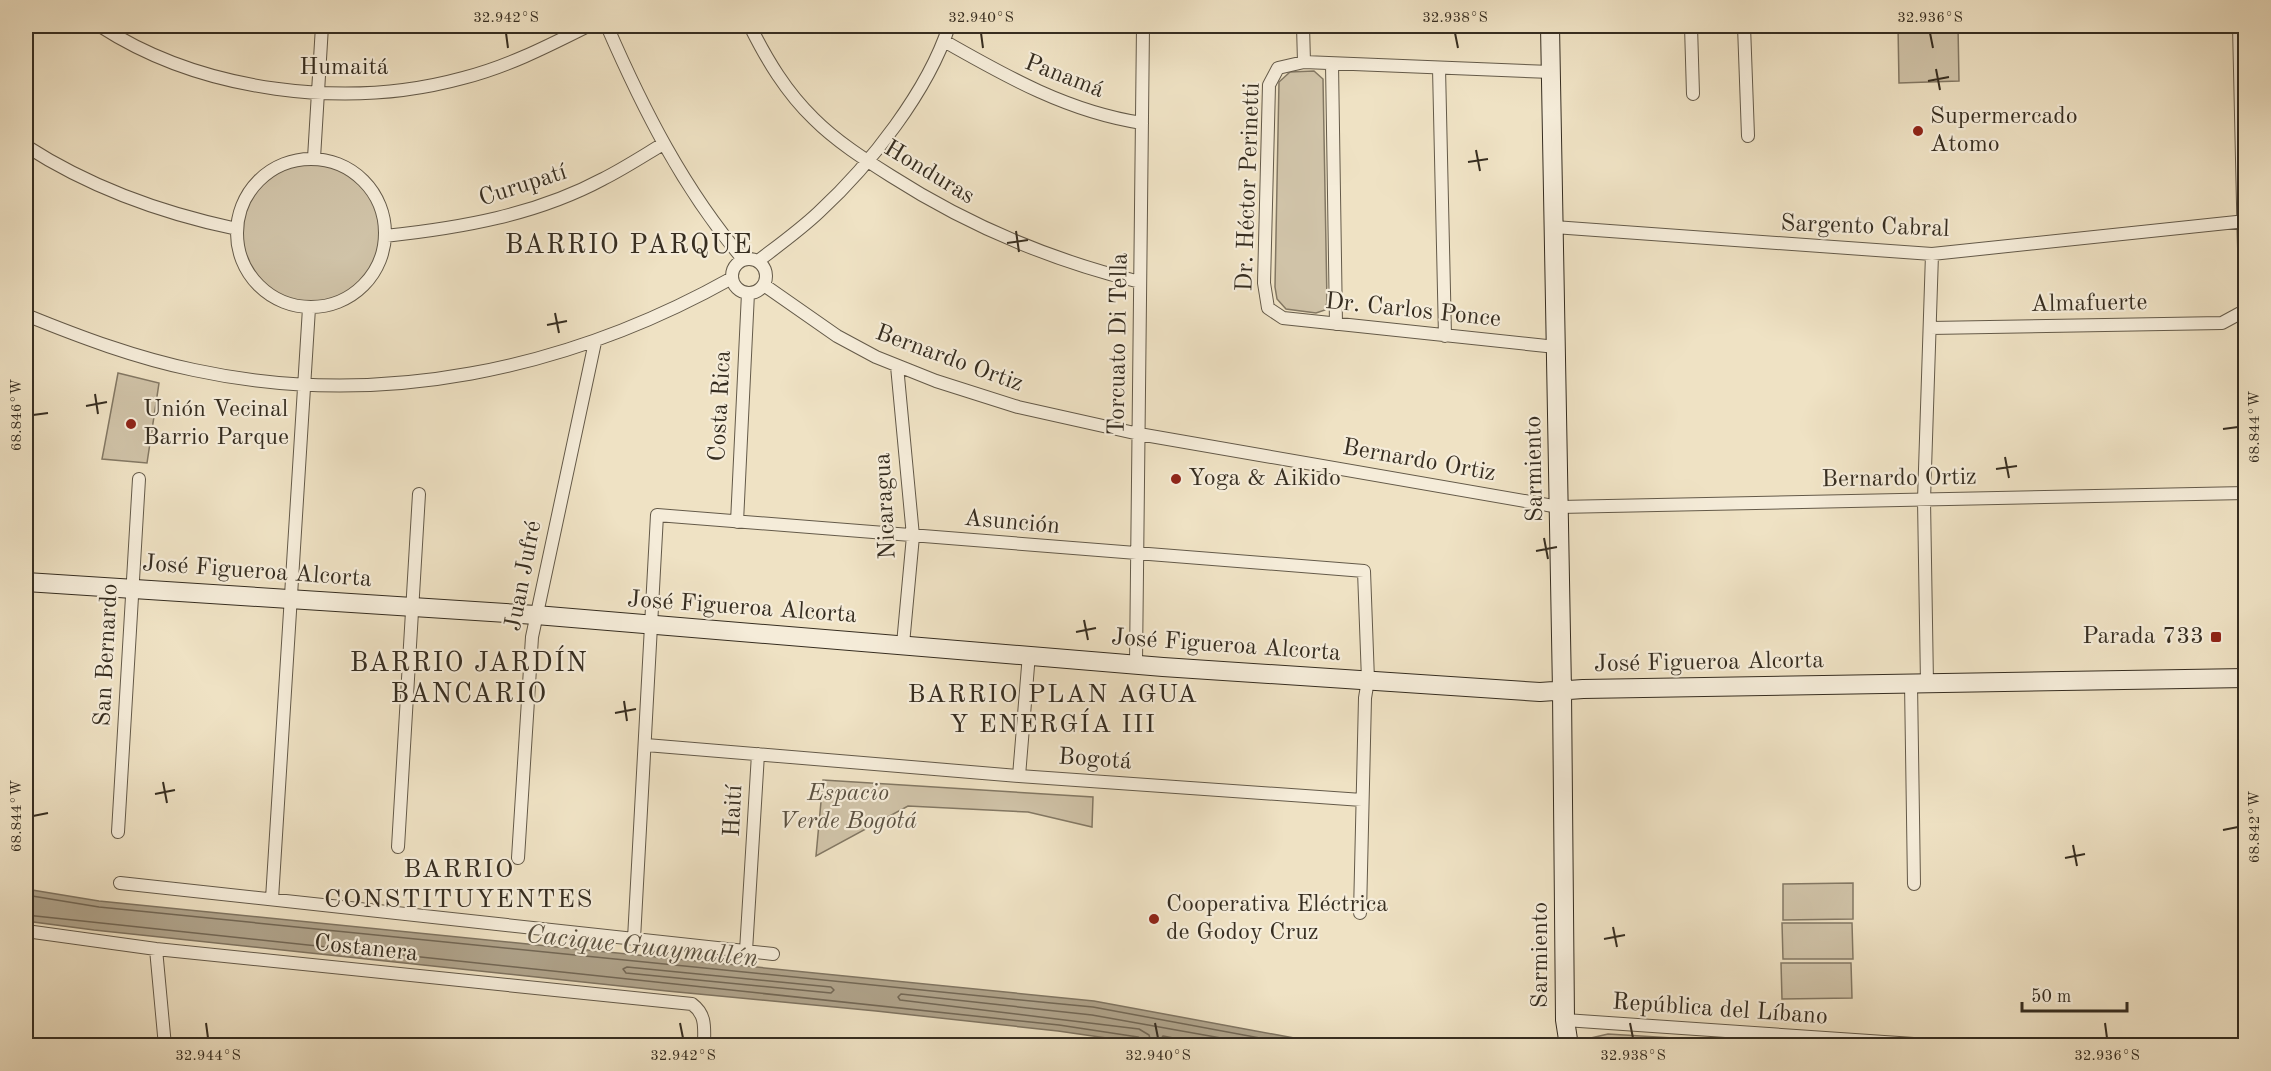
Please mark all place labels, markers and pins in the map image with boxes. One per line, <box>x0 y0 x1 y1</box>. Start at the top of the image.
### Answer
place label: Supermercado Atomo <box>1930 105 2078 157</box>
marker: Supermercado Atomo <box>1911 124 1925 138</box>
place label: Unión Vecinal Barrio Parque <box>143 398 289 450</box>
marker: Unión Vecinal Barrio Parque <box>124 417 138 431</box>
place label: Yoga & Aikido <box>1188 467 1341 491</box>
marker: Yoga & Aikido <box>1169 472 1183 486</box>
place label: Parada 733 <box>2082 625 2204 649</box>
marker: Parada 733 <box>2209 630 2223 644</box>
place label: Cooperativa Eléctrica de Godoy Cruz <box>1166 893 1388 945</box>
marker: Cooperativa Eléctrica de Godoy Cruz <box>1147 912 1161 926</box>

